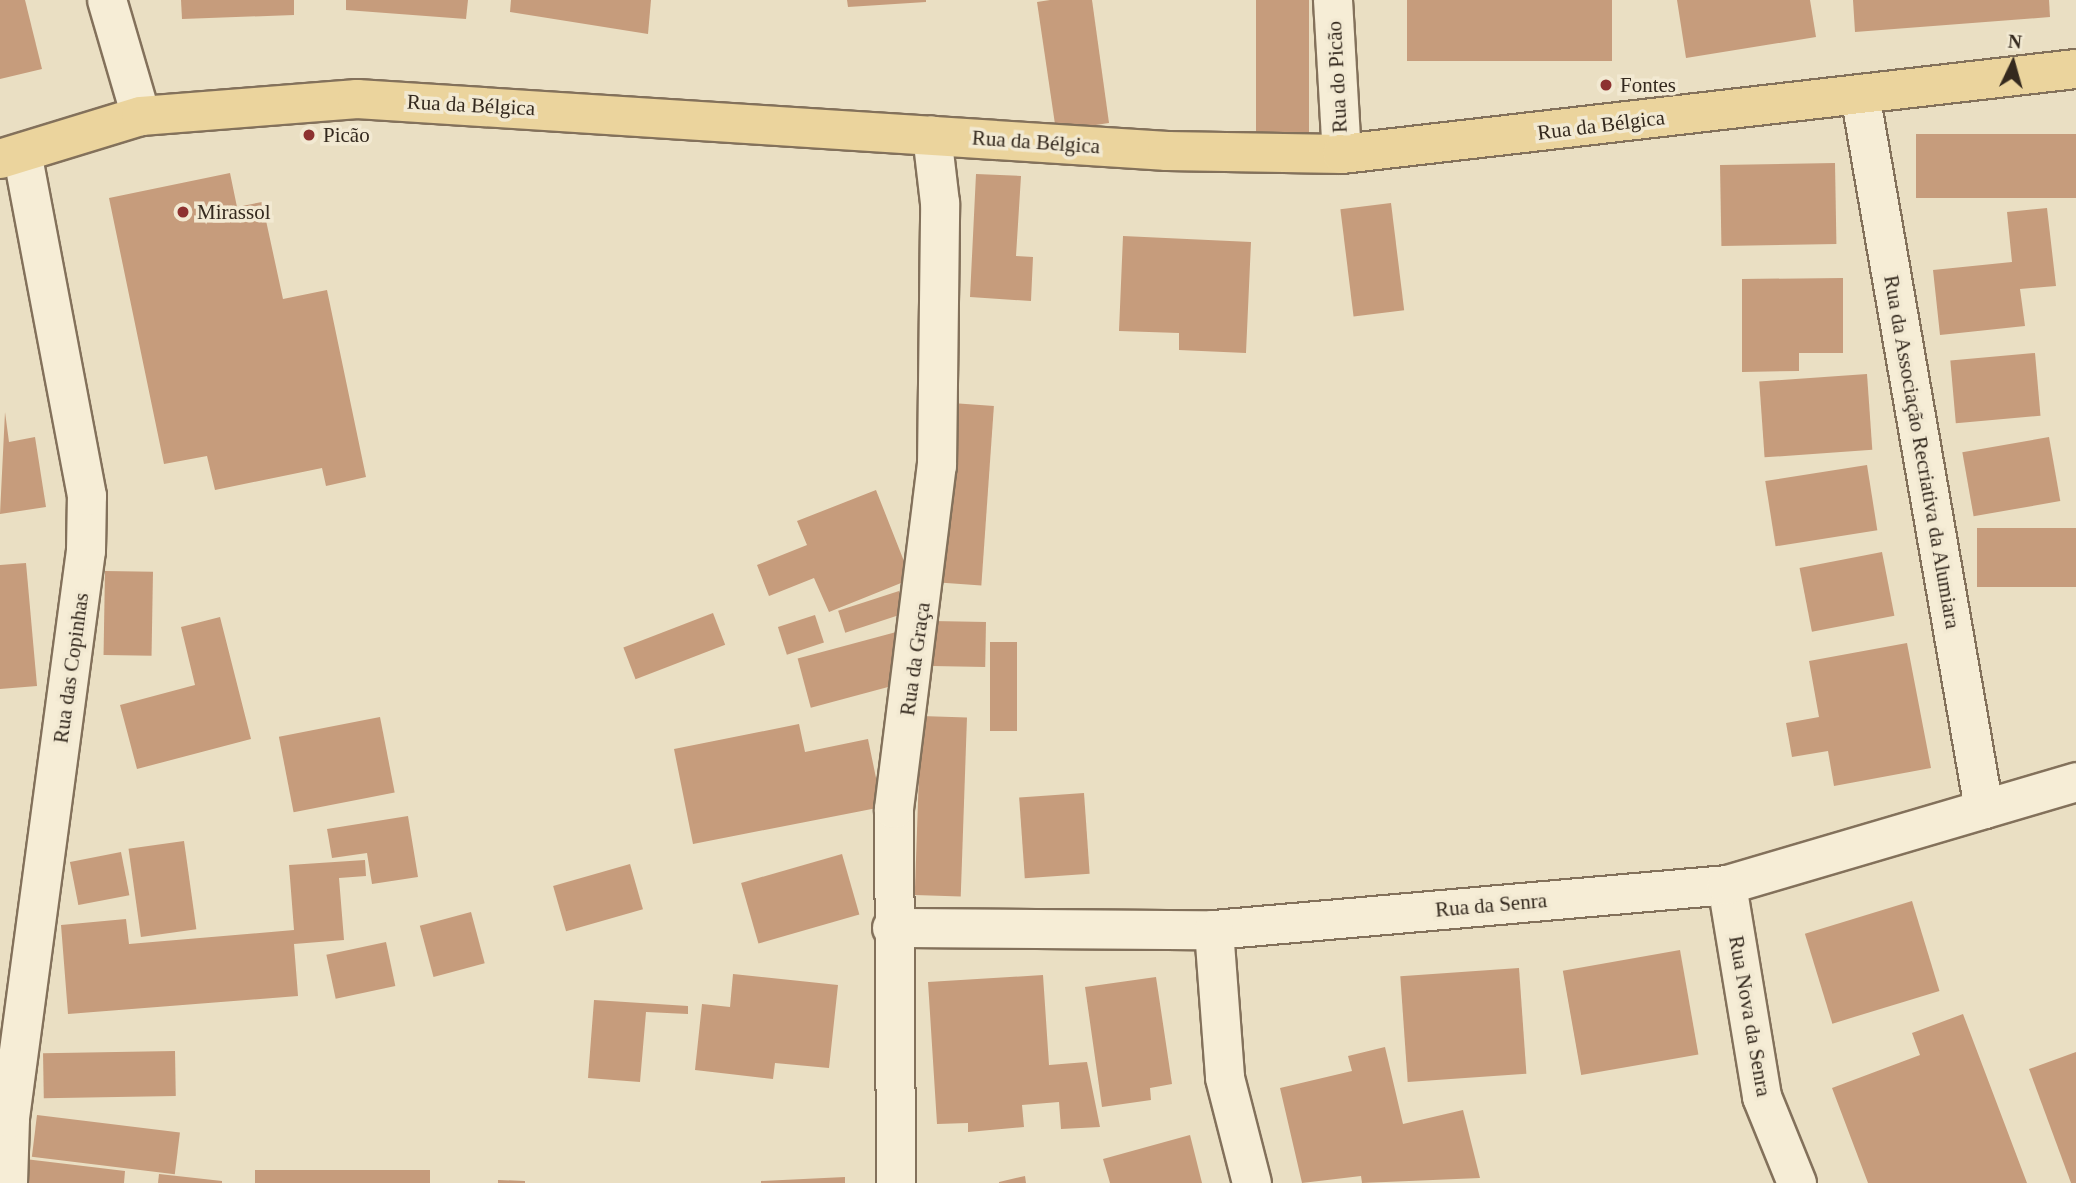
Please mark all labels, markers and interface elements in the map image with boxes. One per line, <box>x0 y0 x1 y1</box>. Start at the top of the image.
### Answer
street label: Rua do Picão <box>1321 20 1353 134</box>
north arrow <box>1978 28 2048 98</box>
text: N <box>2007 31 2023 53</box>
place label: Fontes <box>1620 72 1676 98</box>
marker: Fontes <box>1598 77 1614 93</box>
street label: Rua da Bélgica <box>406 89 536 121</box>
street label: Rua da Bélgica <box>1536 105 1666 145</box>
place label: Picão <box>323 122 370 148</box>
street label: Rua da Bélgica <box>971 125 1101 159</box>
marker: Picão <box>301 127 317 143</box>
place label: Mirassol <box>197 199 270 225</box>
marker: Mirassol <box>175 204 191 220</box>
street label: Rua da Associação Recriativa da Alumiara <box>1878 272 1966 632</box>
street label: Rua das Copinhas <box>48 591 94 745</box>
street label: Rua da Graça <box>895 601 935 717</box>
street label: Rua da Senra <box>1434 888 1548 922</box>
street label: Rua Nova da Senra <box>1723 934 1777 1098</box>

